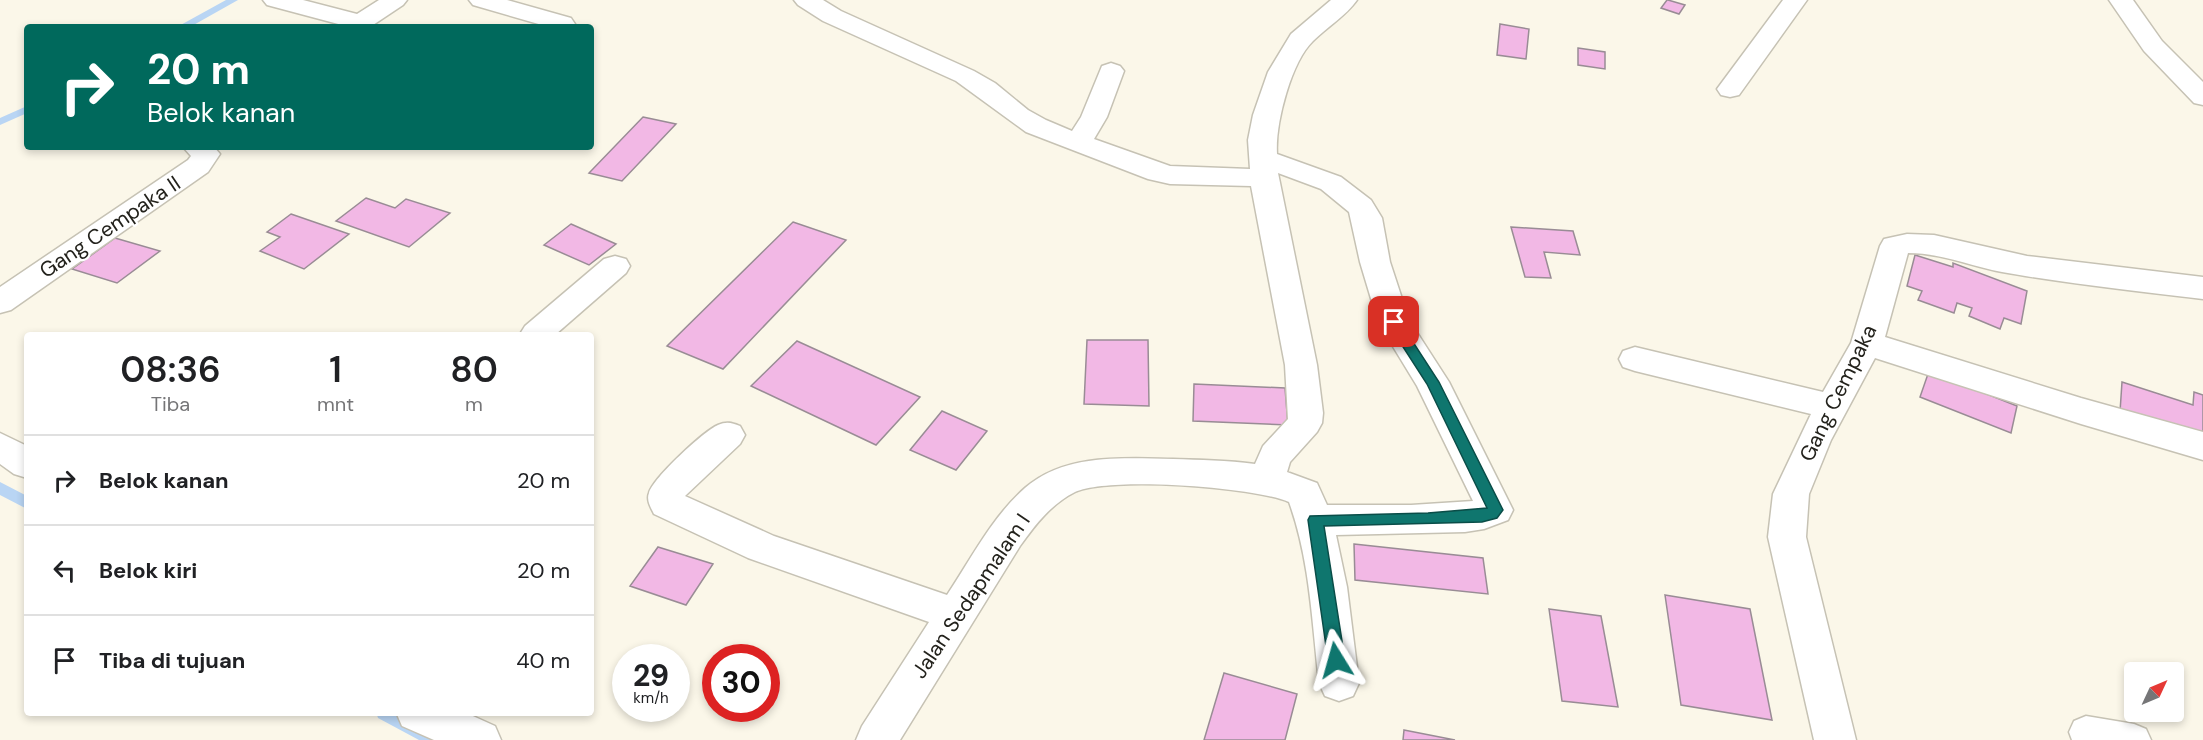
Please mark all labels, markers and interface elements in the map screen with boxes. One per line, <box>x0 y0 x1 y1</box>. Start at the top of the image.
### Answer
text: 20 m <box>147 42 250 97</box>
icon: right <box>48 48 126 126</box>
text: Belok kanan <box>147 95 295 130</box>
street label: Gang Cempaka II <box>34 169 186 285</box>
pin <box>1368 296 1419 347</box>
icon: arrive <box>1377 305 1410 338</box>
street label: Gang Cempaka <box>1793 320 1883 466</box>
text: 08:36 <box>120 346 221 393</box>
text: 1 <box>329 346 342 393</box>
text: 80 <box>450 346 498 393</box>
text: Tiba <box>151 391 190 417</box>
text: mnt <box>317 391 354 417</box>
text: m <box>465 391 483 417</box>
icon: right <box>48 464 81 497</box>
text: Belok kanan <box>99 466 229 495</box>
text: 20 m <box>517 466 570 495</box>
street label: Jalan Sedapmalam I <box>905 508 1037 684</box>
icon: left <box>48 554 81 587</box>
text: Belok kiri <box>99 556 197 585</box>
text: 20 m <box>517 556 570 585</box>
position arrow <box>1304 628 1368 692</box>
icon: arrive <box>48 644 81 677</box>
speed limit sign: 30 <box>702 644 780 722</box>
text: Tiba di tujuan <box>99 646 245 675</box>
text: 40 m <box>516 646 570 675</box>
text: 29 <box>633 656 669 695</box>
north arrow <box>2124 662 2184 722</box>
map controls <box>2124 662 2184 722</box>
text: km/h <box>633 688 669 708</box>

